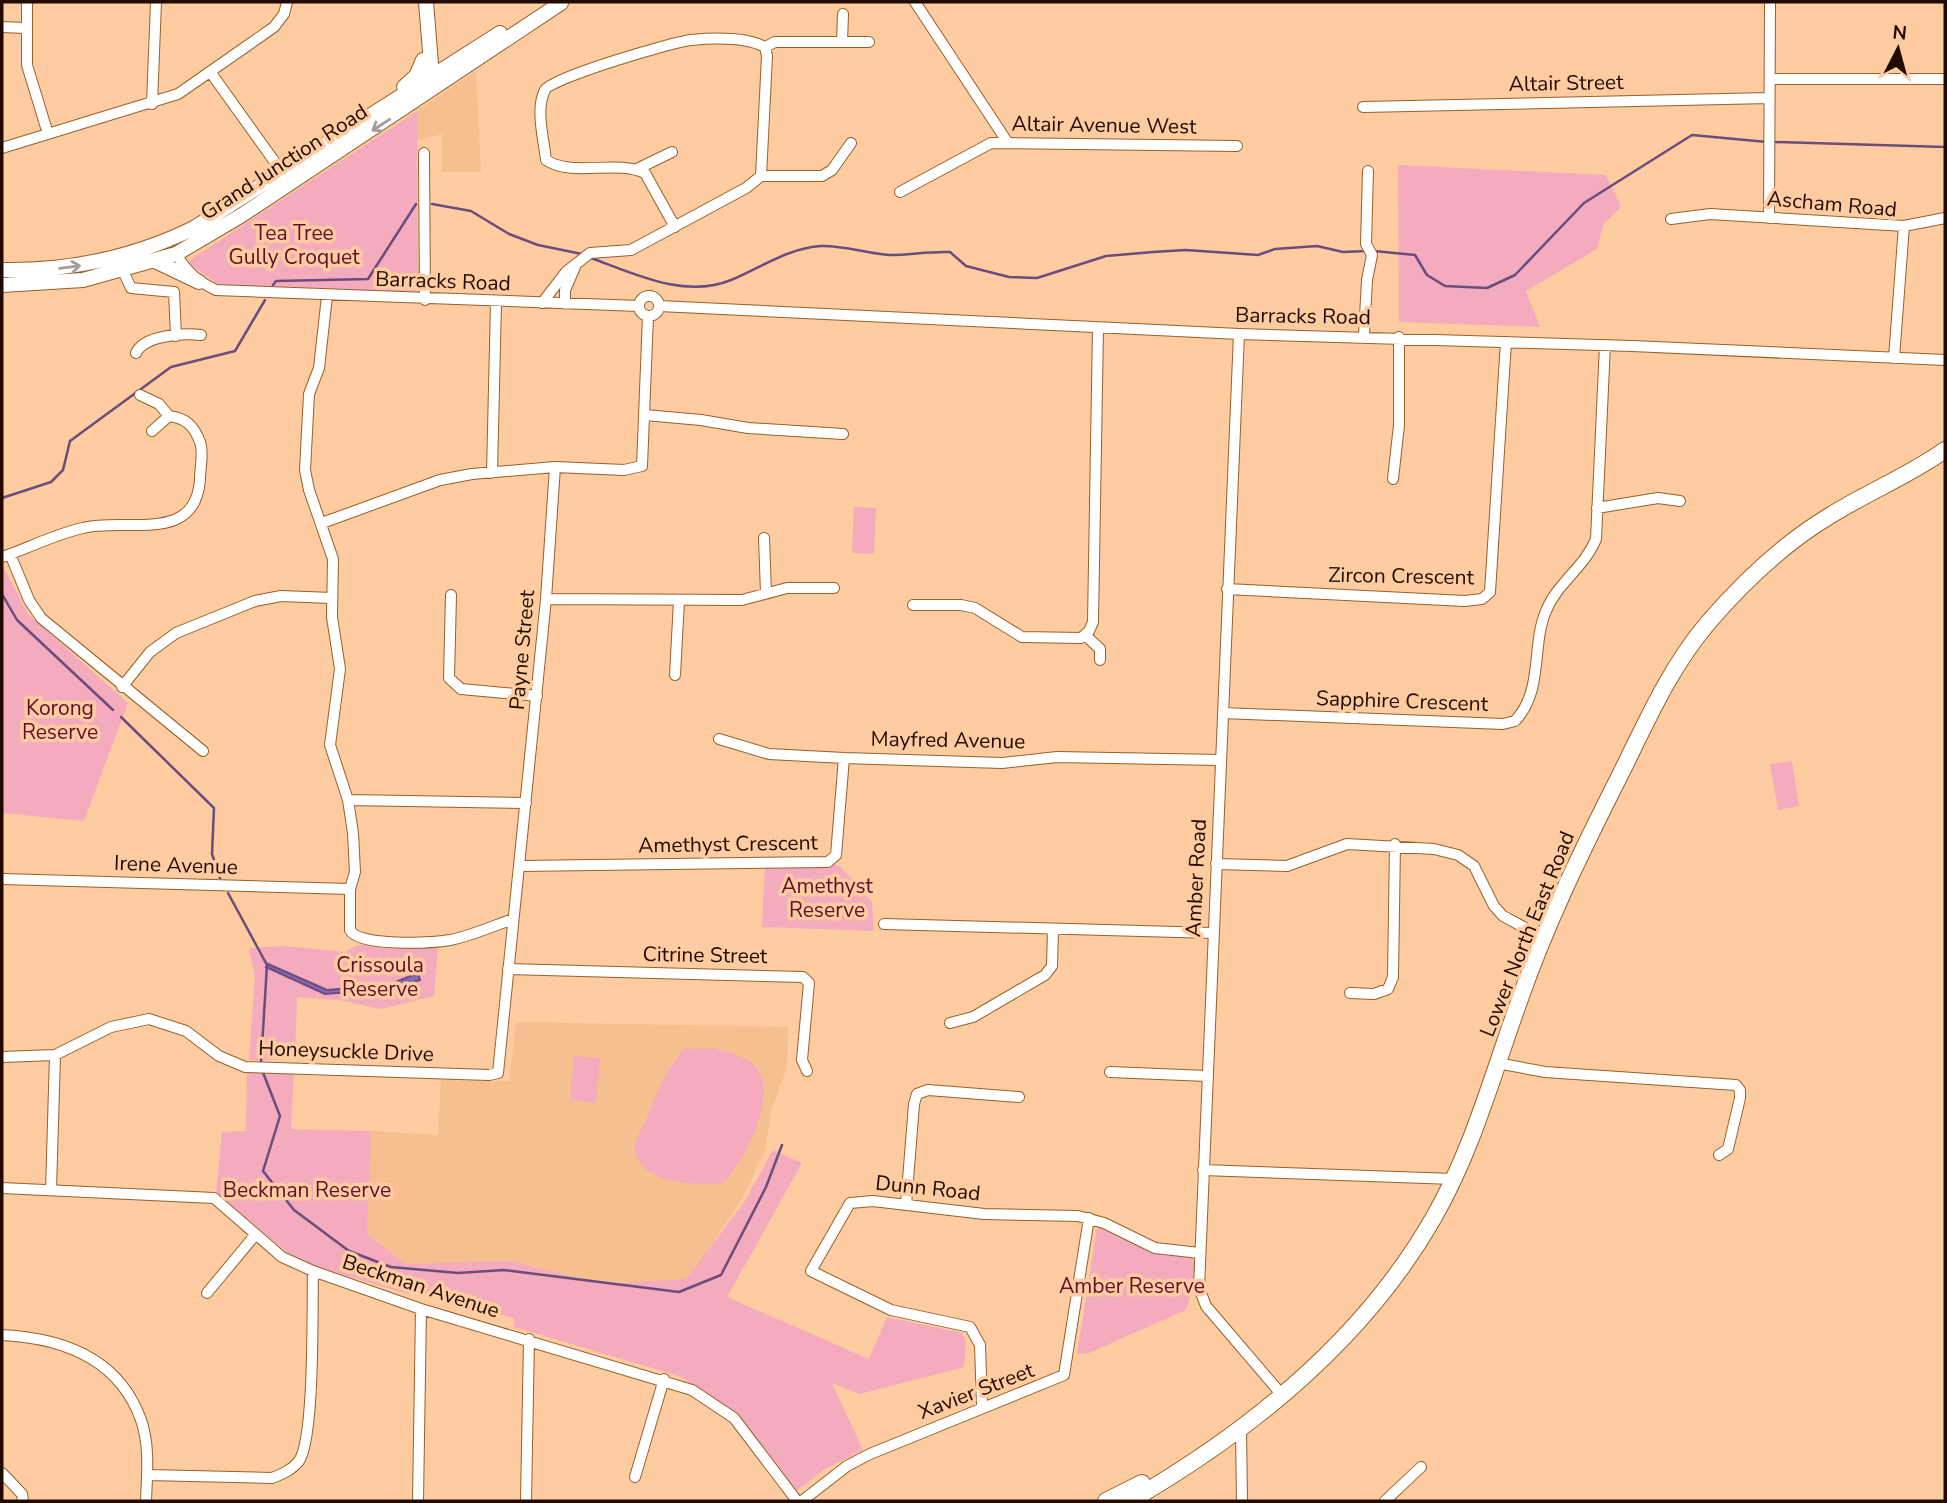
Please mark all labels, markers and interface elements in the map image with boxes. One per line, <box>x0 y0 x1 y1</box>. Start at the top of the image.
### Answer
north arrow <box>1863 14 1933 84</box>
text: N <box>1891 19 1908 47</box>
street label: Altair Street <box>1508 68 1624 98</box>
street label: Grand Junction Road <box>195 98 373 226</box>
street label: Altair Avenue West <box>1011 109 1197 141</box>
one-way arrow <box>371 118 391 132</box>
street label: Ascham Road <box>1766 184 1898 224</box>
park label: Tea Tree Gully Croquet <box>228 219 360 271</box>
one-way arrow <box>58 260 81 273</box>
street label: Barracks Road <box>375 265 511 297</box>
street label: Barracks Road <box>1235 301 1371 331</box>
street label: Zircon Crescent <box>1328 561 1475 591</box>
street label: Payne Street <box>503 588 541 711</box>
street label: Sapphire Crescent <box>1316 684 1489 718</box>
park label: Korong Reserve <box>22 694 98 746</box>
street label: Mayfred Avenue <box>870 725 1026 755</box>
street label: Amber Road <box>1179 818 1213 938</box>
street label: Lower North East Road <box>1473 827 1581 1041</box>
street label: Amethyst Crescent <box>638 828 819 860</box>
street label: Irene Avenue <box>114 849 238 881</box>
park label: Amethyst Reserve <box>781 872 873 924</box>
street label: Citrine Street <box>642 940 768 970</box>
park label: Crissoula Reserve <box>336 951 424 1003</box>
street label: Honeysuckle Drive <box>258 1034 434 1068</box>
street label: Dunn Road <box>874 1169 982 1207</box>
park label: Beckman Reserve <box>223 1176 391 1204</box>
street label: Beckman Avenue <box>339 1247 503 1325</box>
park label: Amber Reserve <box>1059 1272 1205 1300</box>
street label: Xavier Street <box>914 1356 1038 1426</box>

